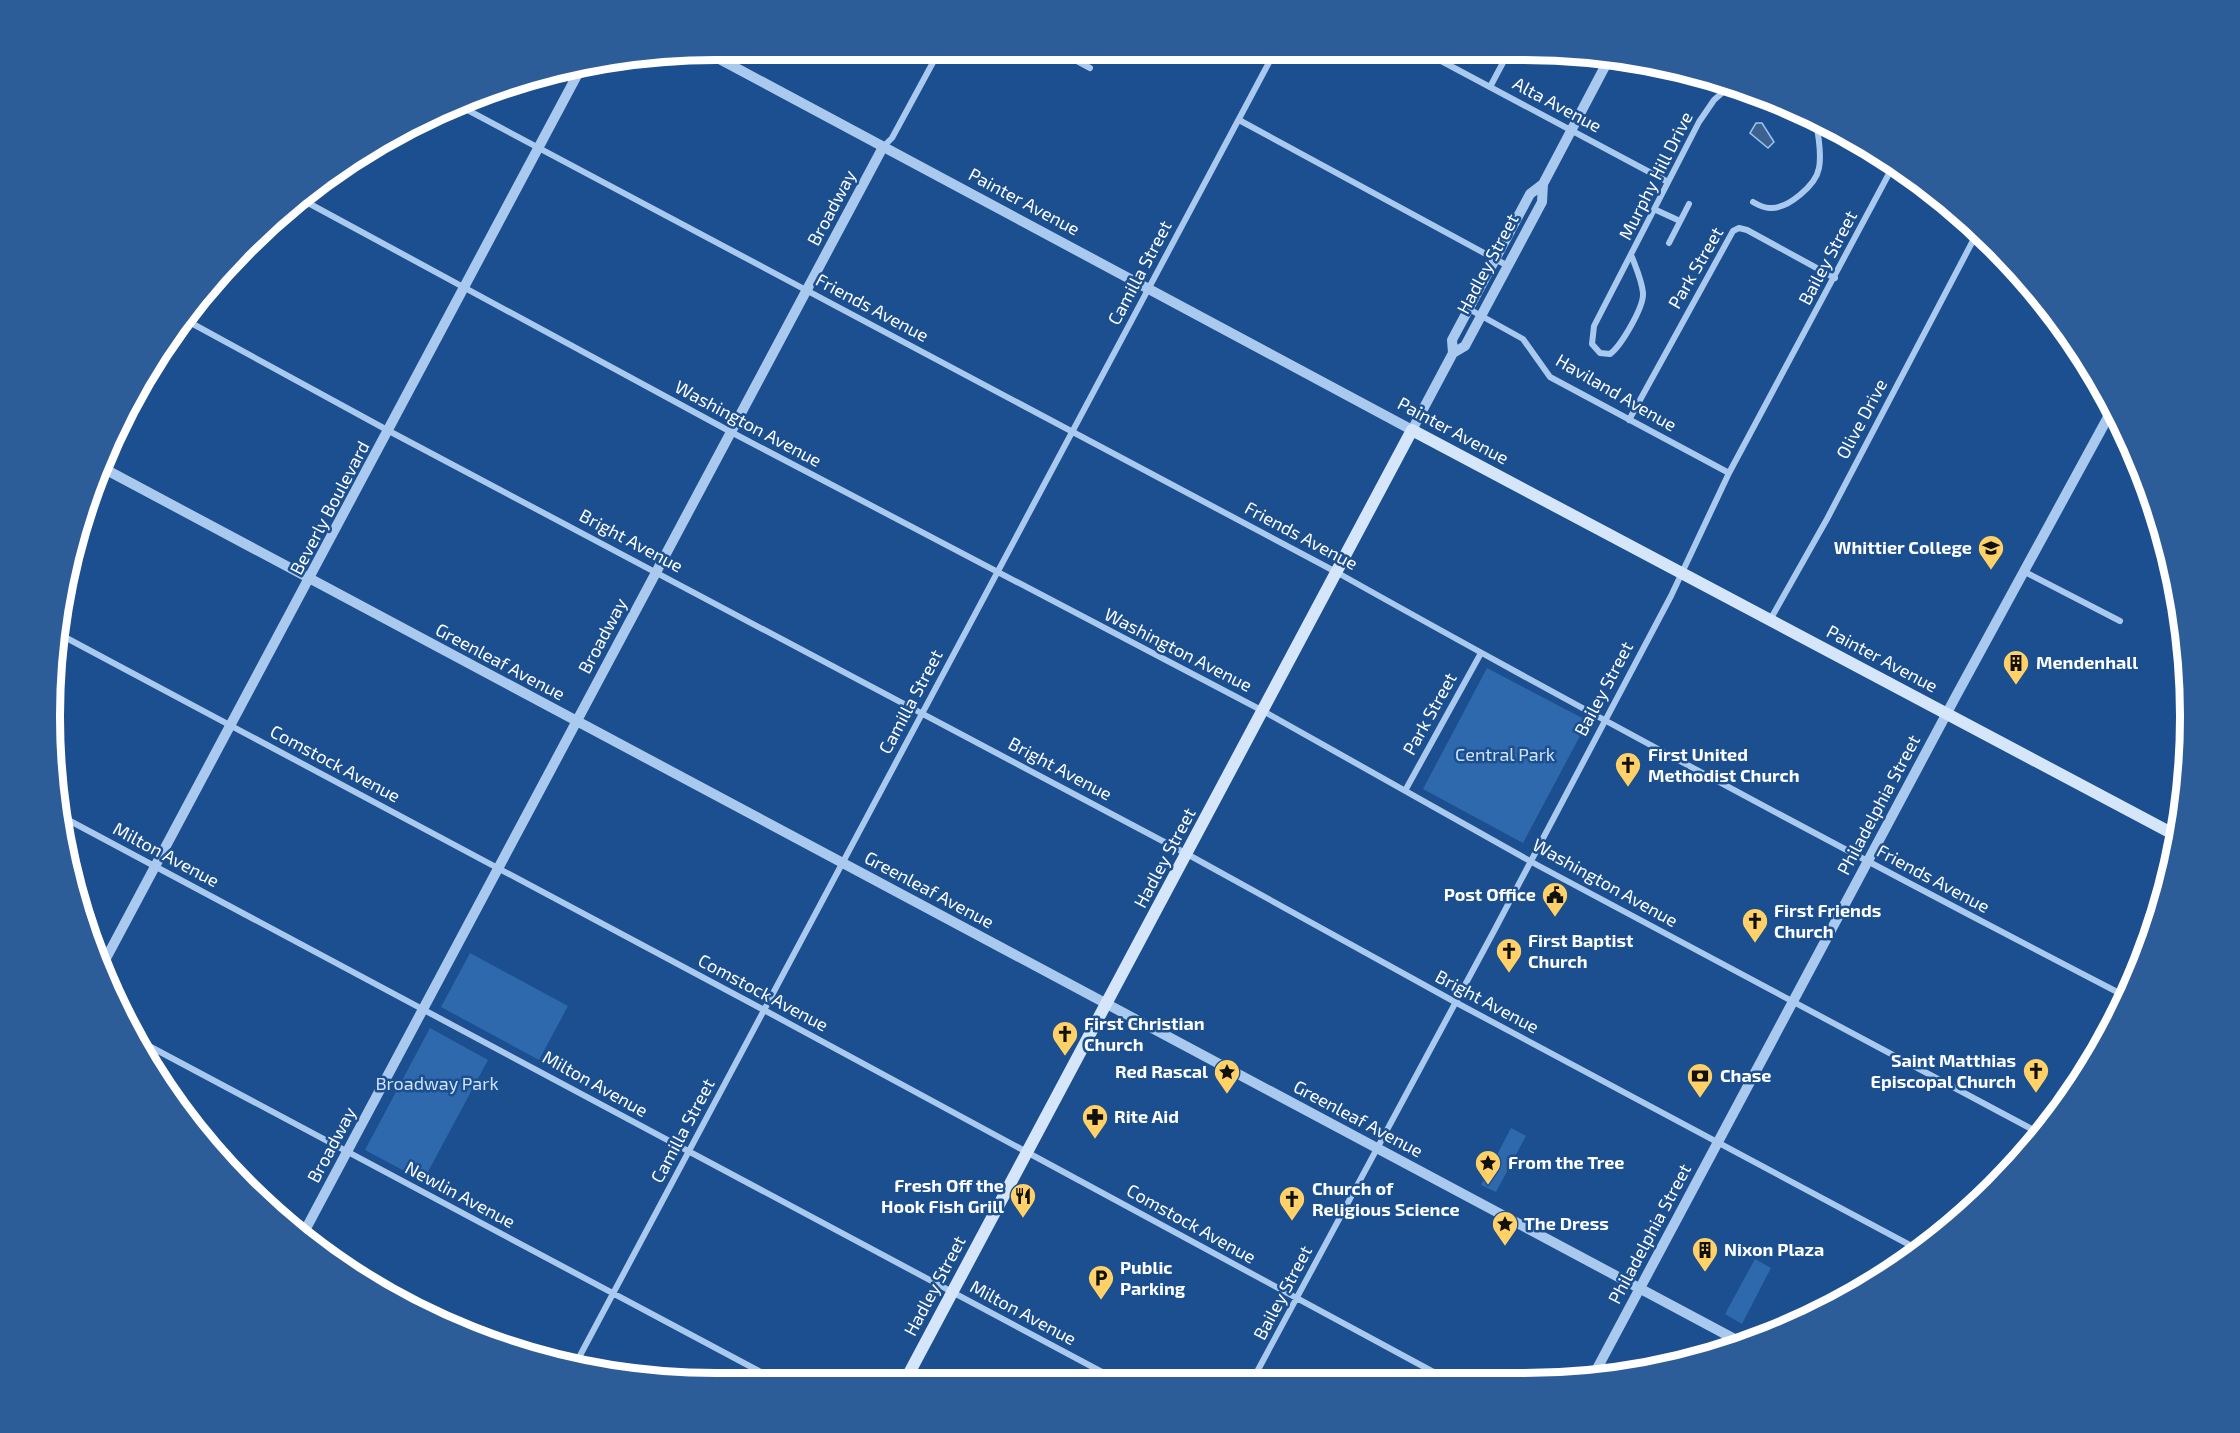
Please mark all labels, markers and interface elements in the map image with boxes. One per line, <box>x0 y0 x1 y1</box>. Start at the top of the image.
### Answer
street label: Alta Avenue <box>1509 72 1605 137</box>
street label: Murphy Hill Drive <box>1613 108 1697 243</box>
street label: Painter Avenue <box>965 163 1084 240</box>
street label: Broadway <box>802 165 860 249</box>
street label: Bailey Street <box>1793 206 1861 308</box>
street label: Hadley Street <box>1452 210 1523 317</box>
street label: Camilla Street <box>1102 216 1176 328</box>
street label: Park Street <box>1663 223 1727 312</box>
street label: Friends Avenue <box>812 268 933 346</box>
street label: Haviland Avenue <box>1552 349 1681 436</box>
street label: Washington Avenue <box>671 375 825 471</box>
street label: Olive Drive <box>1831 375 1891 462</box>
street label: Painter Avenue <box>1394 392 1513 469</box>
street label: Beverly Boulevard <box>285 437 374 578</box>
street label: Friends Avenue <box>1241 496 1362 574</box>
street label: Bright Avenue <box>576 504 687 577</box>
school or university icon: Whittier College <box>1976 533 2006 571</box>
place label: Whittier College <box>1834 536 1972 558</box>
street label: Broadway <box>573 593 631 677</box>
street label: Washington Avenue <box>1101 602 1256 696</box>
street label: Greenleaf Avenue <box>432 618 569 704</box>
street label: Painter Avenue <box>1823 620 1942 697</box>
street label: Bailey Street <box>1569 637 1637 739</box>
street label: Camilla Street <box>873 645 947 757</box>
building icon: Mendenhall <box>2001 648 2031 686</box>
place label: Mendenhall <box>2036 651 2138 673</box>
street label: Park Street <box>1398 668 1461 758</box>
street label: Comstock Avenue <box>267 720 404 807</box>
street label: Philadelphia Street <box>1832 731 1924 878</box>
street label: Bright Avenue <box>1005 732 1116 805</box>
park label: Central Park <box>1455 743 1555 765</box>
place label: First United Methodist Church <box>1648 743 1800 786</box>
church icon: First United Methodist Church <box>1613 750 1643 788</box>
street label: Hadley Street <box>1129 804 1200 911</box>
street label: Milton Avenue <box>110 817 223 891</box>
street label: Washington Avenue <box>1529 833 1682 931</box>
street label: Friends Avenue <box>1873 839 1994 917</box>
street label: Greenleaf Avenue <box>861 846 998 932</box>
public building icon: Post Office <box>1540 880 1570 918</box>
place label: Post Office <box>1444 883 1536 905</box>
place label: First Friends Church <box>1774 899 1881 942</box>
church icon: First Friends Church <box>1740 906 1770 944</box>
place label: First Baptist Church <box>1528 929 1634 972</box>
church icon: First Baptist Church <box>1494 936 1524 974</box>
street label: Comstock Avenue <box>695 949 832 1036</box>
street label: Bright Avenue <box>1432 965 1543 1038</box>
place label: First Christian Church <box>1084 1012 1205 1055</box>
church icon: First Christian Church <box>1050 1019 1080 1057</box>
street label: Milton Avenue <box>539 1045 652 1121</box>
place label: Saint Matthias Episcopal Church <box>1871 1049 2016 1092</box>
church icon: Saint Matthias Episcopal Church <box>2021 1056 2051 1094</box>
place icon: Red Rascal <box>1212 1057 1242 1095</box>
place label: Red Rascal <box>1115 1060 1208 1082</box>
bank icon: Chase <box>1685 1061 1715 1099</box>
place label: Chase <box>1720 1064 1771 1086</box>
park label: Broadway Park <box>375 1072 499 1094</box>
street label: Camilla Street <box>645 1074 719 1186</box>
street label: Greenleaf Avenue <box>1290 1075 1427 1161</box>
street label: Broadway <box>302 1102 360 1186</box>
pharmacy icon: Rite Aid <box>1080 1102 1110 1140</box>
place label: Rite Aid <box>1114 1105 1179 1127</box>
place icon: From the Tree <box>1473 1148 1503 1186</box>
place label: From the Tree <box>1508 1151 1625 1173</box>
street label: Newlin Avenue <box>402 1156 519 1232</box>
street label: Philadelphia Street <box>1603 1160 1695 1307</box>
place label: Fresh Off the Hook Fish Grill <box>881 1174 1004 1217</box>
place label: Church of Religious Science <box>1312 1177 1460 1220</box>
street label: Comstock Avenue <box>1123 1179 1260 1268</box>
restaurant icon: Fresh Off the Hook Fish Grill <box>1008 1181 1038 1219</box>
church icon: Church of Religious Science <box>1277 1184 1307 1222</box>
place icon: The Dress <box>1490 1209 1520 1247</box>
place label: The Dress <box>1524 1212 1609 1234</box>
street label: Hadley Street <box>899 1232 970 1339</box>
building icon: Nixon Plaza <box>1690 1235 1720 1273</box>
place label: Nixon Plaza <box>1724 1238 1824 1260</box>
street label: Bailey Street <box>1248 1241 1316 1343</box>
place label: Public Parking <box>1120 1256 1186 1299</box>
parking icon: Public Parking <box>1086 1263 1116 1301</box>
street label: Milton Avenue <box>967 1275 1080 1349</box>

